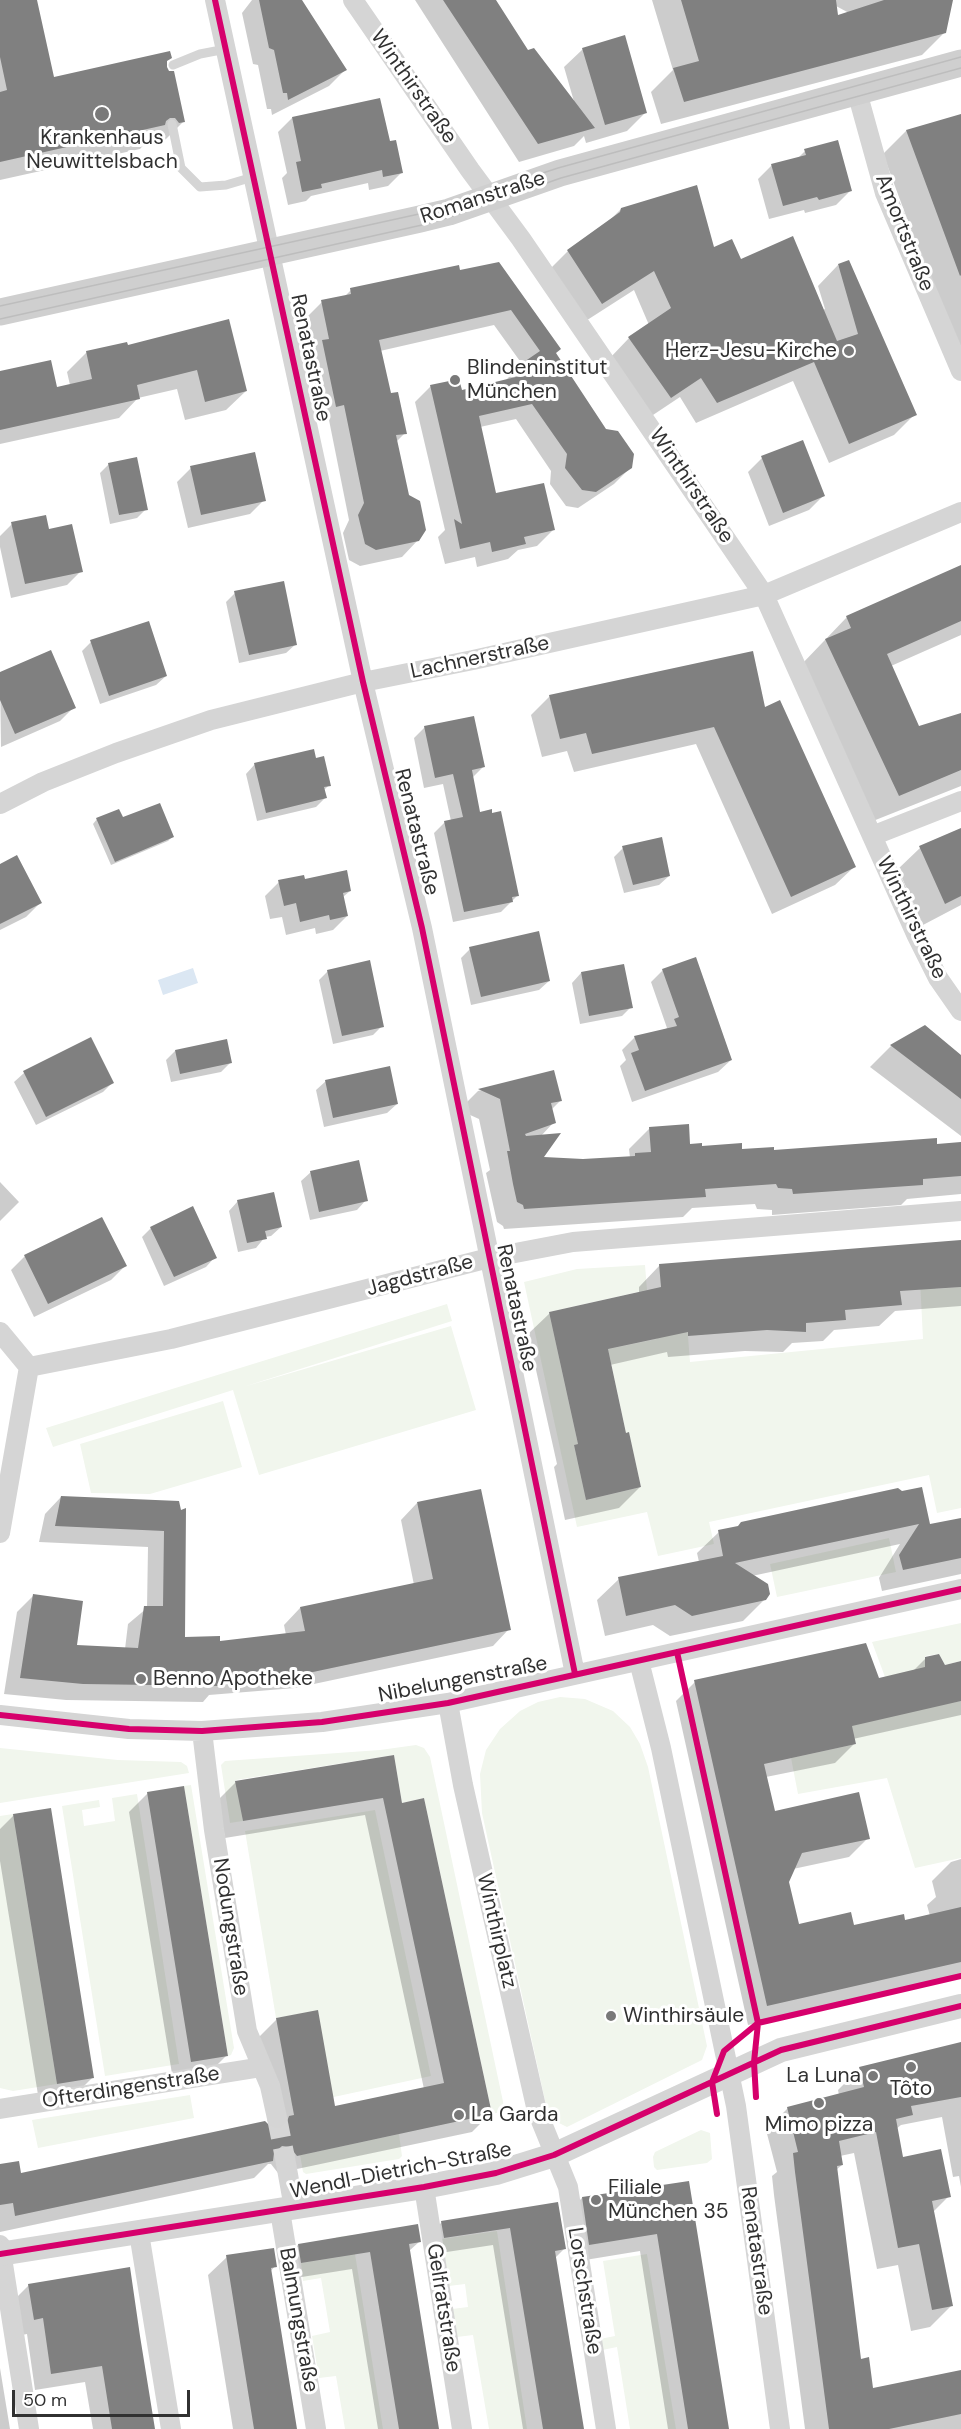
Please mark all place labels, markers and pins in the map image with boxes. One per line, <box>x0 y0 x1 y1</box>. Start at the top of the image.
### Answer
marker: Krankenhaus Neuwittelsbach <box>93 105 111 123</box>
place label: Krankenhaus Neuwittelsbach <box>26 125 178 175</box>
place label: Herz-Jesu-Kirche <box>665 338 837 364</box>
marker: Herz-Jesu-Kirche <box>842 344 856 358</box>
place label: Blindeninstitut München <box>467 355 608 405</box>
marker: Blindeninstitut München <box>448 373 462 387</box>
place label: Benno Apotheke <box>153 1666 313 1692</box>
marker: Benno Apotheke <box>134 1672 148 1686</box>
place label: Winthirsäule <box>623 2003 744 2029</box>
marker: Winthirsäule <box>604 2009 618 2023</box>
marker: Tôto <box>904 2060 918 2074</box>
place label: La Luna <box>786 2063 861 2089</box>
marker: La Luna <box>866 2069 880 2083</box>
place label: Tôto <box>890 2076 932 2102</box>
marker: Mimo pizza <box>812 2096 826 2110</box>
place label: La Garda <box>471 2102 558 2128</box>
marker: La Garda <box>452 2108 466 2122</box>
place label: Mimo pizza <box>765 2112 873 2138</box>
place label: Filiale München 35 <box>608 2175 729 2225</box>
marker: Filiale München 35 <box>589 2193 603 2207</box>

